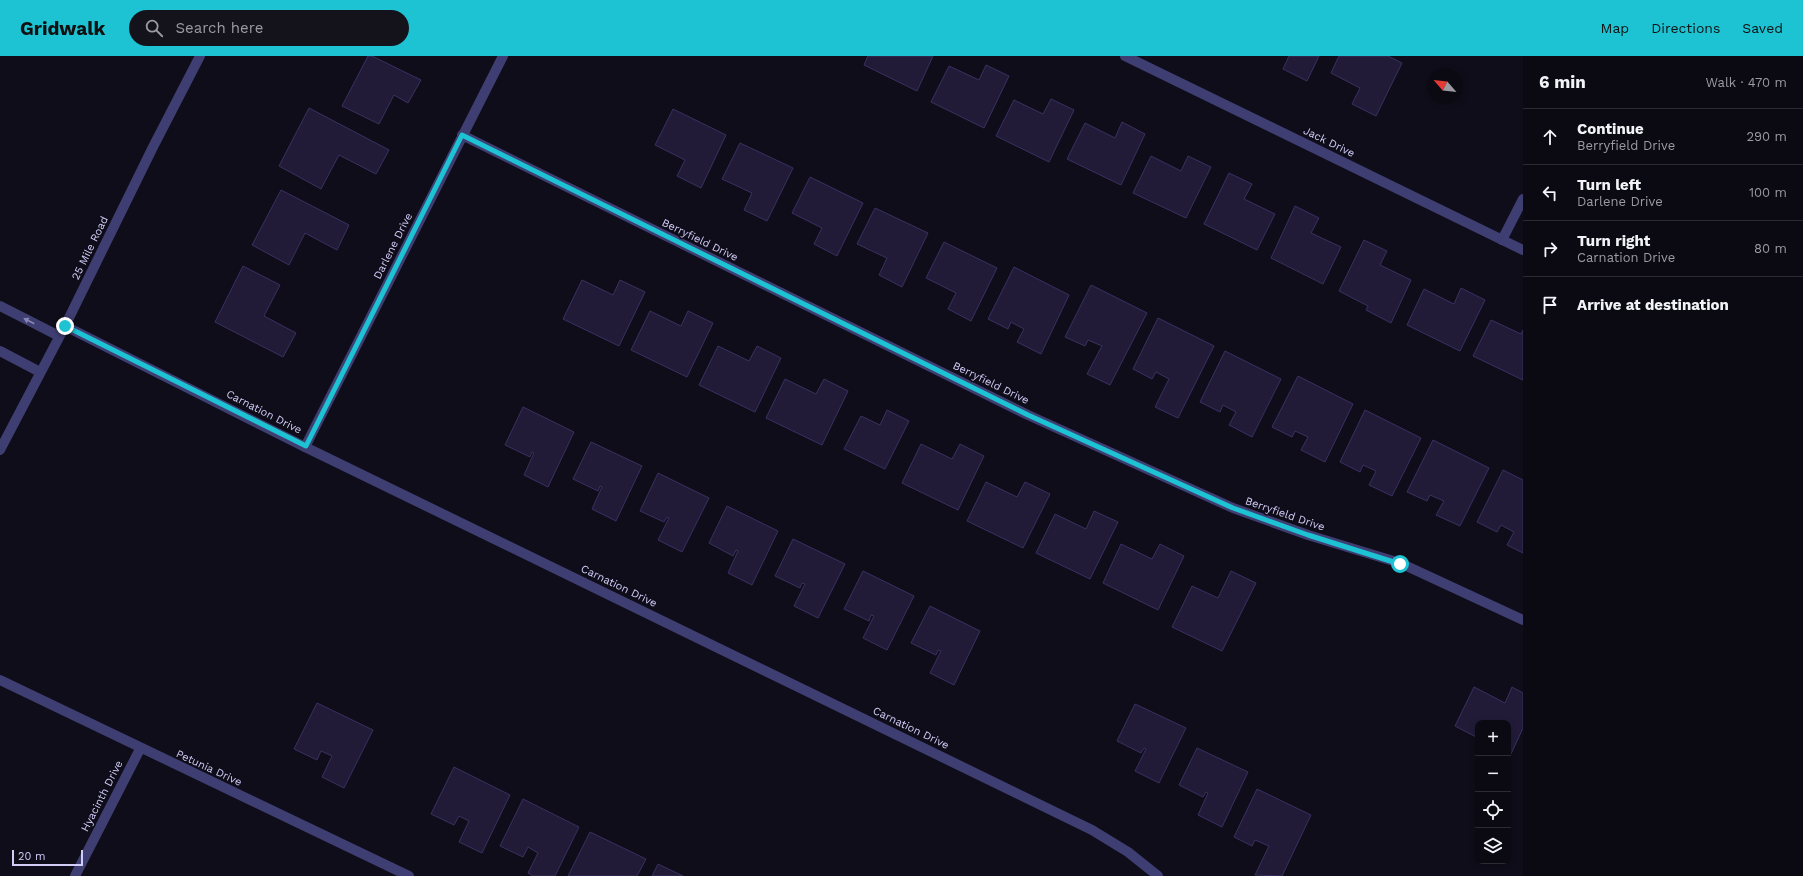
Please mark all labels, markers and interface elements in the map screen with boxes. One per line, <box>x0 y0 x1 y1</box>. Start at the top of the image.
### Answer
search box <box>129 10 409 46</box>
text: Gridwalk <box>20 17 105 40</box>
icon: search <box>143 17 165 39</box>
text: Search here <box>175 19 263 37</box>
text: Map <box>1601 20 1629 36</box>
text: Directions <box>1651 20 1720 36</box>
text: Saved <box>1742 20 1783 36</box>
north arrow <box>1427 68 1463 104</box>
text: 6 min <box>1539 72 1586 92</box>
text: Walk · 470 m <box>1706 75 1787 90</box>
text: Continue <box>1577 120 1644 138</box>
street label: Jack Drive <box>1301 124 1357 160</box>
icon: ahead <box>1539 126 1561 148</box>
text: 290 m <box>1746 129 1787 144</box>
text: Berryfield Drive <box>1577 138 1675 153</box>
text: Turn left <box>1577 176 1641 194</box>
icon: left <box>1539 182 1561 204</box>
text: 100 m <box>1749 185 1787 200</box>
text: Darlene Drive <box>1577 194 1663 209</box>
street label: Darlene Drive <box>371 211 415 281</box>
street label: 25 Mile Road <box>69 214 111 282</box>
street label: Berryfield Drive <box>660 216 740 264</box>
text: Turn right <box>1577 232 1650 250</box>
icon: right <box>1539 238 1561 260</box>
text: 80 m <box>1754 241 1787 256</box>
text: Carnation Drive <box>1577 250 1675 265</box>
icon: arrive <box>1539 294 1561 316</box>
text: Arrive at destination <box>1577 296 1729 314</box>
one-way arrow <box>24 317 35 324</box>
route end <box>56 317 74 335</box>
street label: Berryfield Drive <box>951 359 1031 407</box>
street label: Carnation Drive <box>224 387 304 437</box>
street label: Berryfield Drive <box>1244 494 1326 534</box>
route start <box>1391 555 1409 573</box>
street label: Carnation Drive <box>579 562 659 610</box>
street label: Carnation Drive <box>871 704 951 752</box>
map controls <box>1475 720 1511 864</box>
button: + <box>1475 720 1511 756</box>
street label: Petunia Drive <box>174 747 244 789</box>
button: − <box>1475 756 1511 792</box>
street label: Hyacinth Drive <box>78 758 126 834</box>
button: locate <box>1475 792 1511 828</box>
button: layers <box>1475 828 1511 864</box>
scale bar <box>12 848 83 867</box>
text: 20 m <box>18 850 46 863</box>

